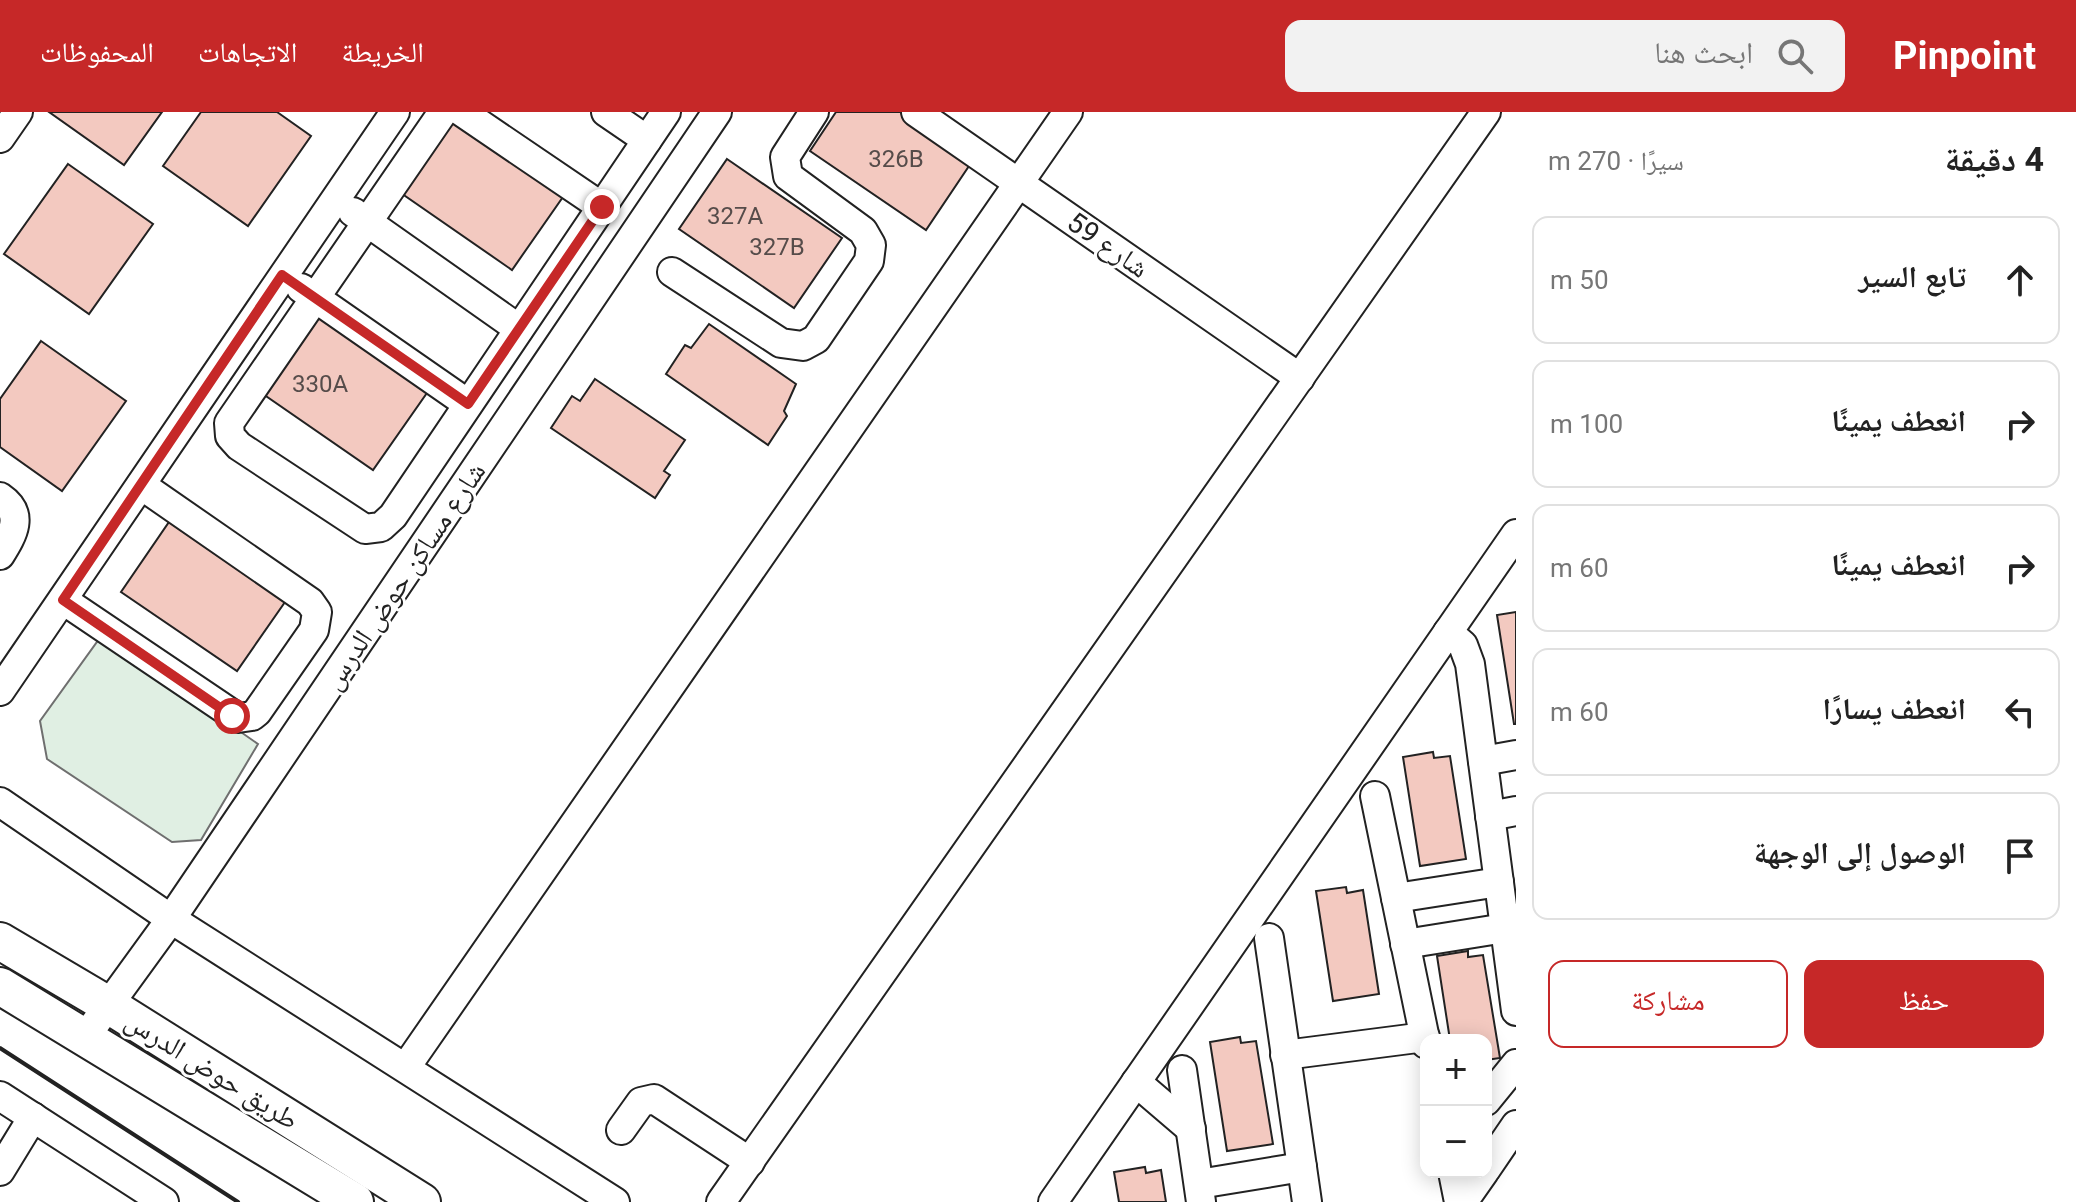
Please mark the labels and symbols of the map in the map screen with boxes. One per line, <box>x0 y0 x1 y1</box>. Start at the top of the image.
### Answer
house number: 326B <box>868 145 924 173</box>
route end <box>584 189 620 225</box>
house number: 327A <box>707 202 763 230</box>
street label: شارع 59 <box>1060 205 1155 286</box>
house number: 327B <box>749 233 805 261</box>
house number: 330A <box>292 370 348 398</box>
street label: شارع مساكن حوض الدرس <box>316 456 493 697</box>
route start <box>214 698 250 734</box>
street label: طريق حوض الدرس <box>119 1004 305 1137</box>

